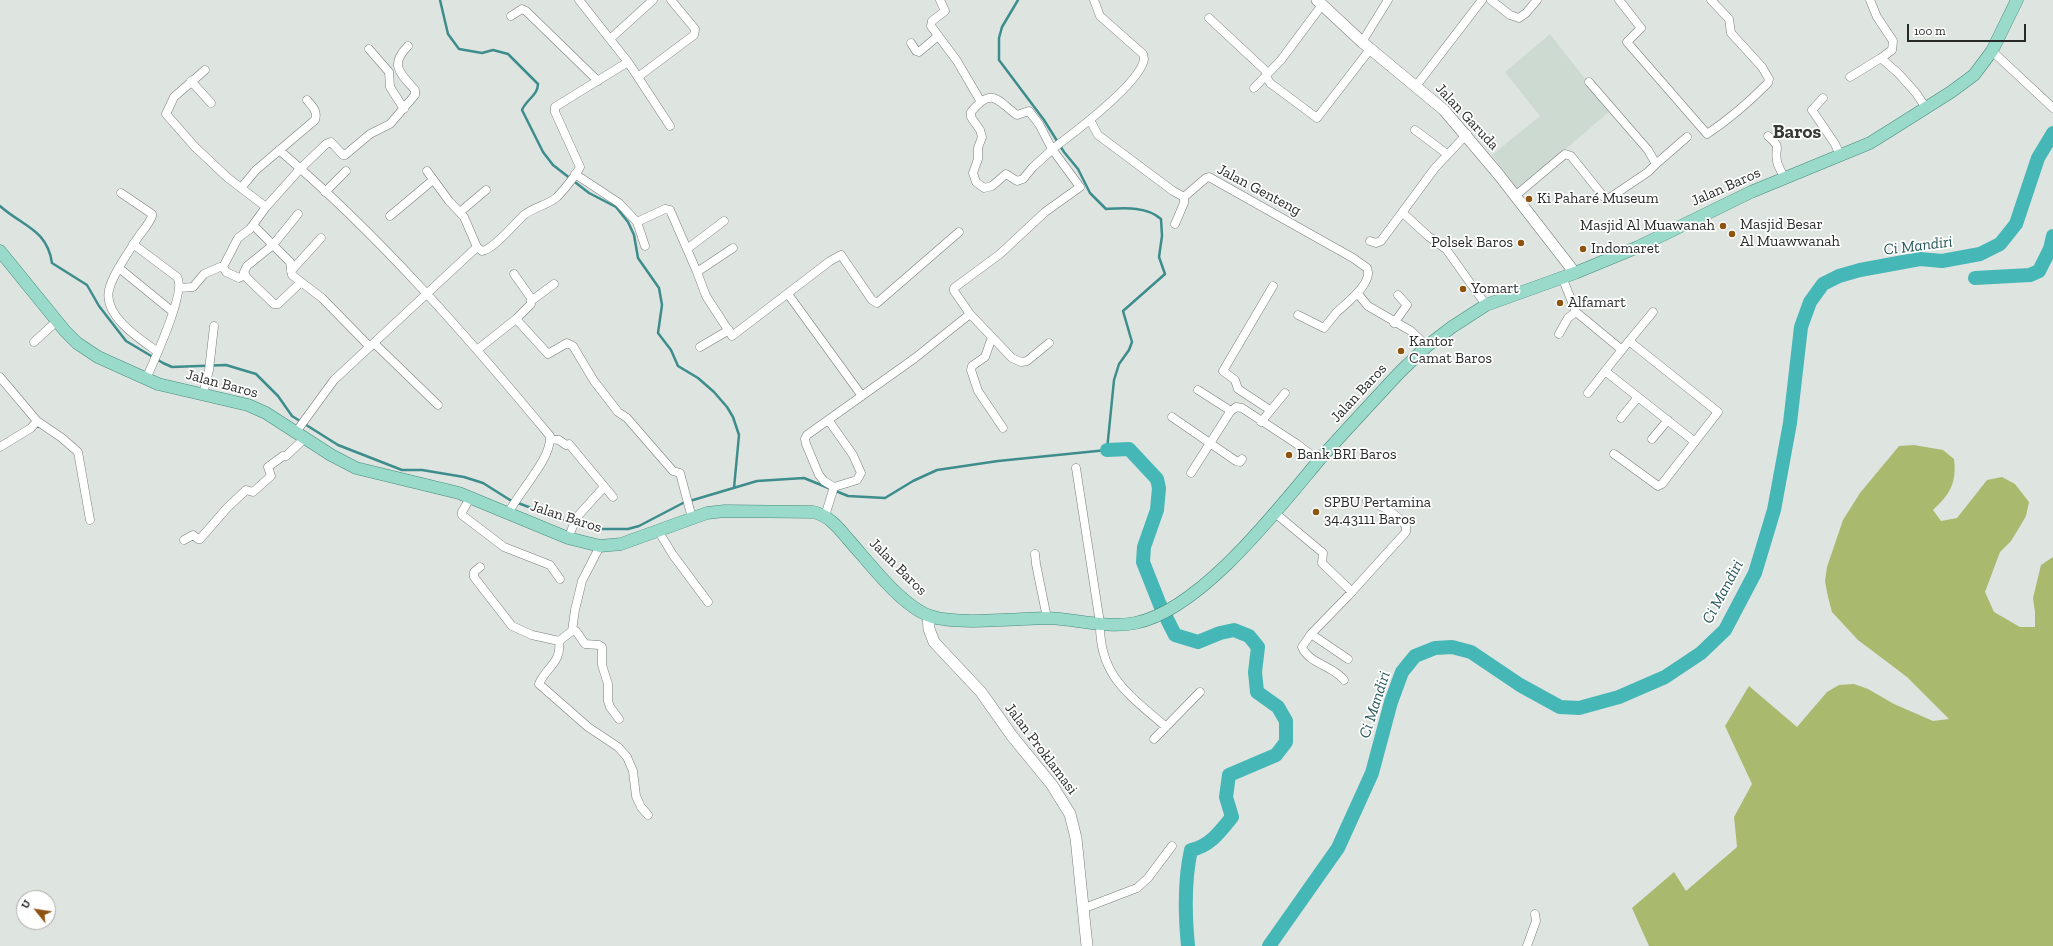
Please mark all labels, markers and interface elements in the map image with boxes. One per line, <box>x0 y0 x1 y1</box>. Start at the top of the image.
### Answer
scale bar <box>1909 16 2028 42</box>
text: 100 m <box>1914 24 1946 38</box>
street label: Jalan Garuda <box>1432 80 1502 154</box>
district label: Baros <box>1773 122 1821 144</box>
street label: Jalan Genteng <box>1214 160 1304 220</box>
street label: Jalan Baros <box>1689 164 1763 210</box>
place label: Ki Paharé Museum <box>1537 190 1659 208</box>
marker: Ki Paharé Museum <box>1524 194 1534 204</box>
place label: Masjid Besar Al Muawwanah <box>1740 216 1840 251</box>
place label: Masjid Al Muawanah <box>1580 217 1715 235</box>
marker: Masjid Al Muawanah <box>1718 221 1728 231</box>
marker: Masjid Besar Al Muawwanah <box>1727 229 1737 239</box>
water label: Ci Mandiri <box>1882 232 1954 260</box>
place label: Polsek Baros <box>1431 234 1513 252</box>
marker: Polsek Baros <box>1516 238 1526 248</box>
place label: Indomaret <box>1591 240 1659 258</box>
marker: Indomaret <box>1578 244 1588 254</box>
place label: Yomart <box>1471 280 1519 298</box>
marker: Yomart <box>1458 284 1468 294</box>
place label: Alfamart <box>1568 294 1626 312</box>
marker: Alfamart <box>1555 298 1565 308</box>
place label: Kantor Camat Baros <box>1409 333 1492 368</box>
marker: Kantor Camat Baros <box>1396 346 1406 356</box>
street label: Jalan Baros <box>1327 360 1391 426</box>
street label: Jalan Baros <box>184 366 260 402</box>
place label: Bank BRI Baros <box>1297 446 1397 464</box>
marker: Bank BRI Baros <box>1284 450 1294 460</box>
place label: SPBU Pertamina 34.43111 Baros <box>1324 494 1431 529</box>
street label: Jalan Baros <box>528 497 604 537</box>
marker: SPBU Pertamina 34.43111 Baros <box>1311 507 1321 517</box>
street label: Jalan Baros <box>866 535 930 599</box>
water label: Ci Mandiri <box>1698 557 1748 627</box>
water label: Ci Mandiri <box>1355 669 1395 741</box>
street label: Jalan Proklamasi <box>1001 700 1081 798</box>
north arrow <box>16 890 56 930</box>
text: U <box>18 898 34 911</box>

